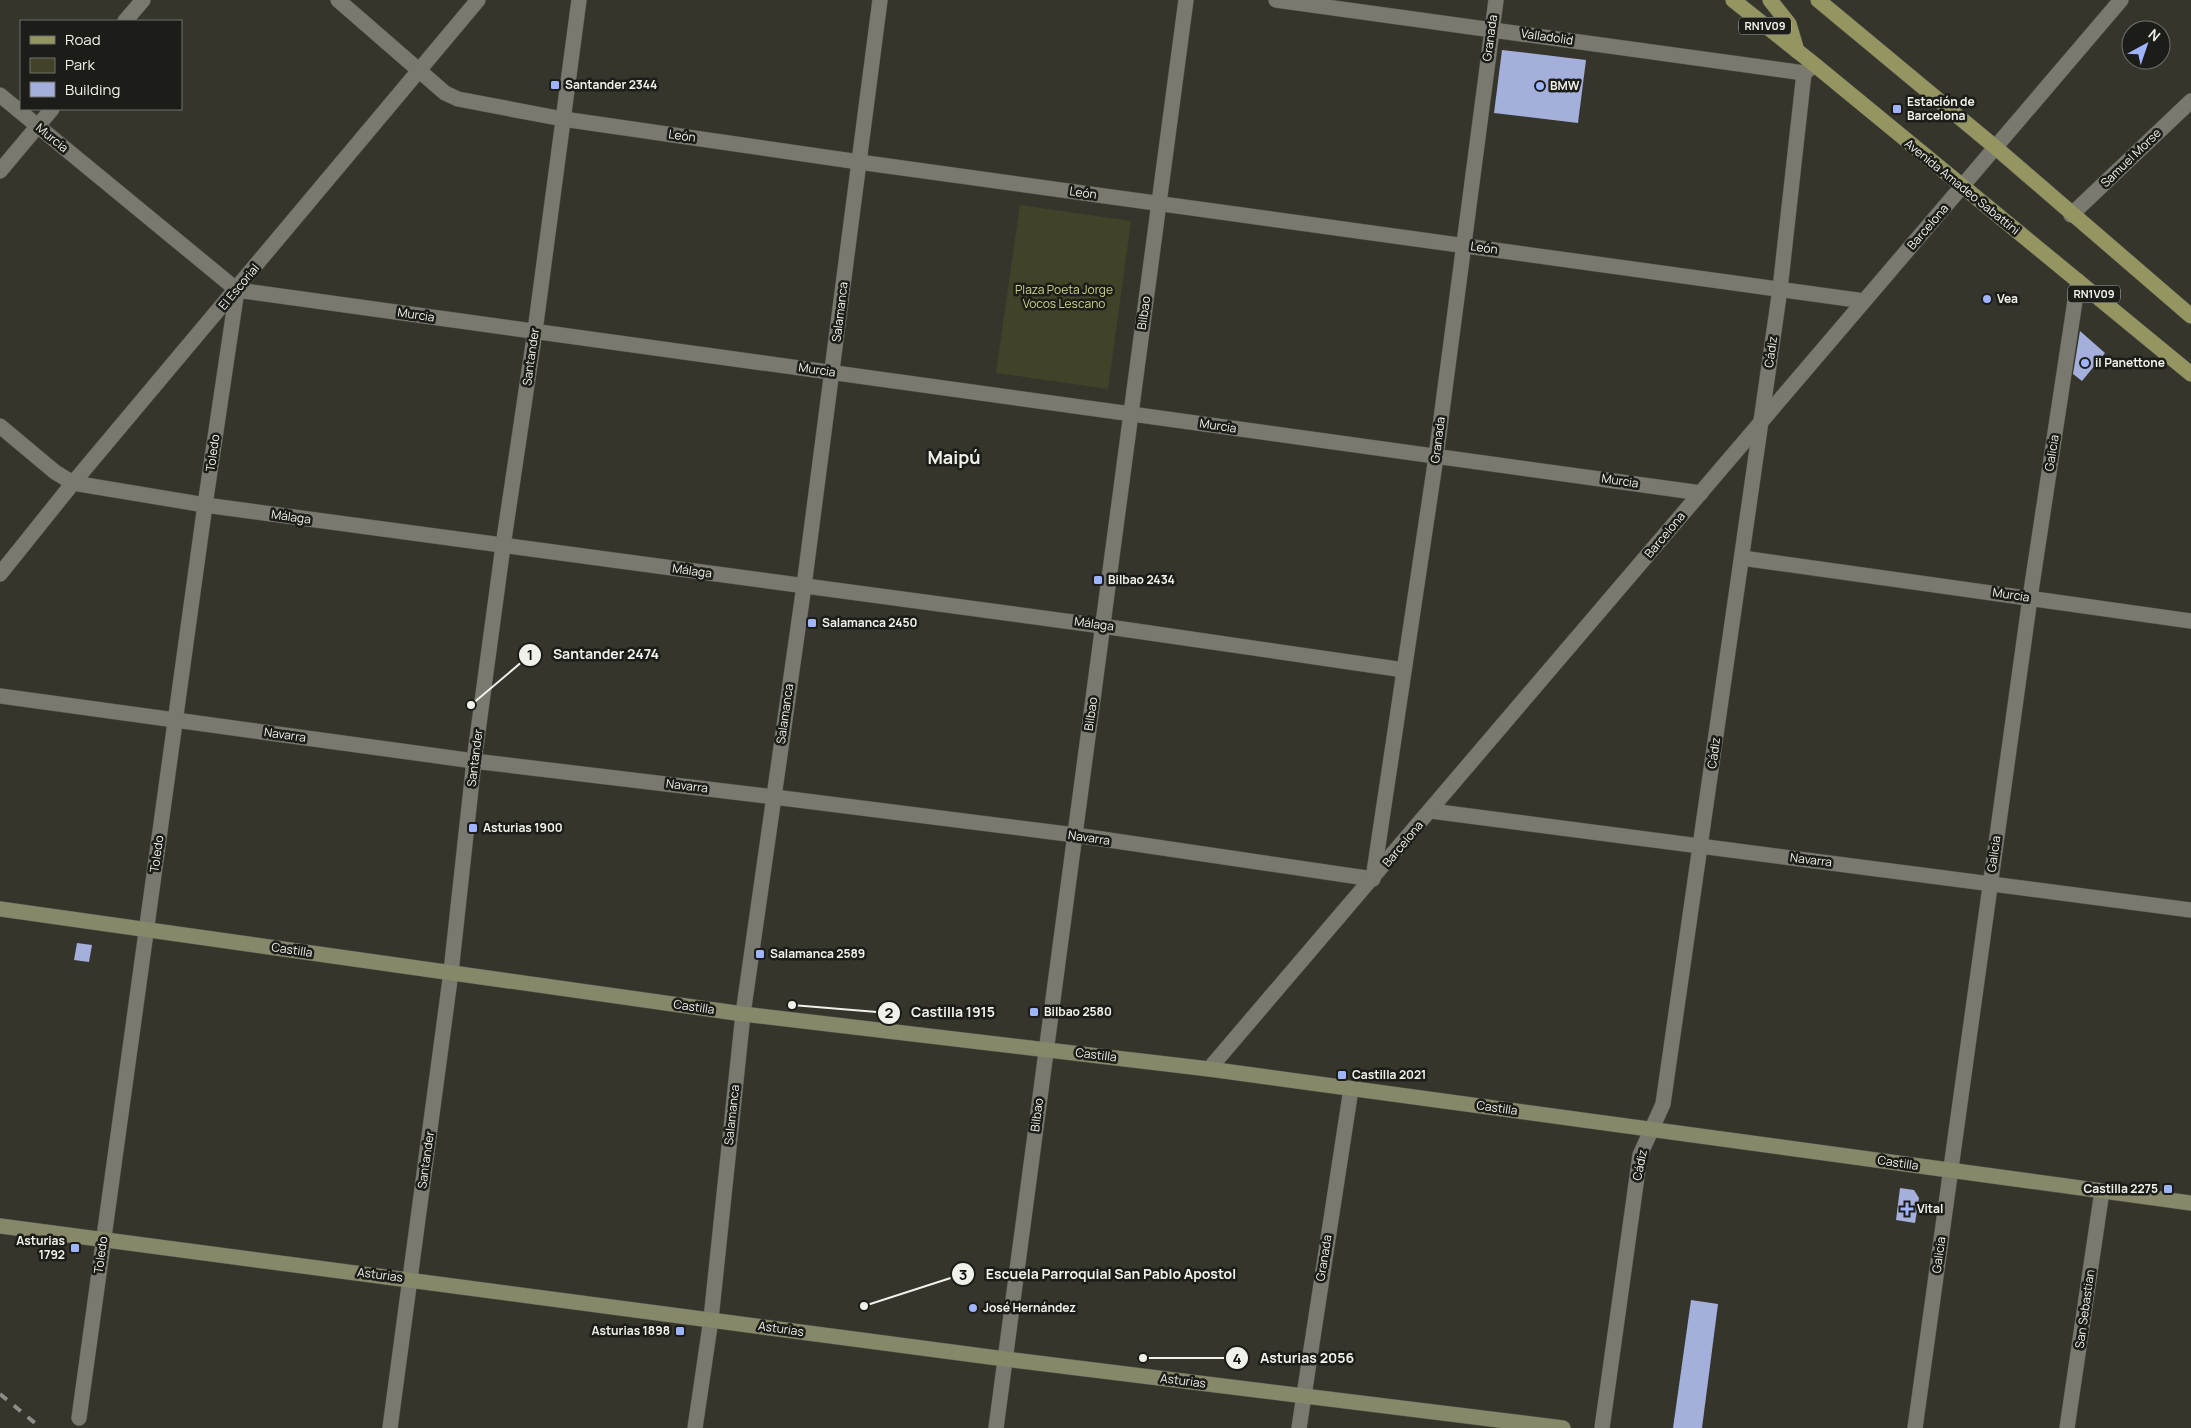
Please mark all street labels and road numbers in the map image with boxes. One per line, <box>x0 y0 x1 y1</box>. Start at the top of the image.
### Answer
street label: Granada <box>1478 14 1501 62</box>
road number: RN1V09 <box>1739 18 1791 34</box>
street label: Valladolid <box>1520 24 1574 49</box>
street label: Murcia <box>32 119 72 156</box>
street label: Samuel Morse <box>2097 124 2165 191</box>
street label: León <box>667 125 697 146</box>
street label: Avenida Amadeo Sabattini <box>1901 135 2023 238</box>
street label: León <box>1068 182 1098 203</box>
street label: Barcelona <box>1903 200 1952 253</box>
street label: León <box>1469 237 1499 258</box>
street label: El Escorial <box>214 260 263 313</box>
street label: Salamanca <box>827 281 852 343</box>
road number: RN1V09 <box>2068 286 2120 302</box>
street label: Bilbao <box>1133 295 1154 331</box>
street label: Murcia <box>396 303 436 326</box>
street label: Santander <box>518 326 543 387</box>
street label: Cádiz <box>1760 335 1781 369</box>
street label: Murcia <box>797 358 837 381</box>
street label: Murcia <box>1198 414 1238 437</box>
street label: Granada <box>1426 416 1449 464</box>
street label: Toledo <box>201 433 224 473</box>
street label: Galicia <box>2040 433 2063 472</box>
street label: Murcia <box>1600 469 1640 492</box>
street label: Málaga <box>270 505 312 528</box>
street label: Barcelona <box>1640 508 1689 561</box>
street label: Málaga <box>671 559 713 582</box>
street label: Murcia <box>1991 583 2031 606</box>
street label: Málaga <box>1073 612 1115 635</box>
street label: Salamanca <box>772 683 797 745</box>
street label: Bilbao <box>1080 696 1101 732</box>
street label: Navarra <box>263 723 307 746</box>
street label: Santander <box>463 727 487 788</box>
street label: Cádiz <box>1703 736 1724 770</box>
street label: Navarra <box>665 775 709 797</box>
street label: Barcelona <box>1378 817 1427 870</box>
street label: Navarra <box>1067 826 1111 849</box>
street label: Toledo <box>145 834 168 874</box>
street label: Galicia <box>1983 835 2004 873</box>
street label: Navarra <box>1789 849 1833 871</box>
street label: Castilla <box>270 938 314 961</box>
street label: Castilla <box>672 995 716 1018</box>
street label: Castilla <box>1074 1044 1118 1065</box>
street label: Salamanca <box>720 1084 743 1146</box>
street label: Castilla <box>1475 1096 1519 1119</box>
street label: Bilbao <box>1026 1097 1047 1133</box>
street label: Santander <box>413 1129 438 1190</box>
street label: Cádiz <box>1628 1148 1651 1182</box>
street label: Castilla <box>1876 1151 1920 1174</box>
street label: Granada <box>1311 1233 1336 1282</box>
street label: Toledo <box>89 1235 112 1275</box>
street label: Galicia <box>1928 1236 1949 1274</box>
street label: Asturias <box>356 1263 404 1286</box>
street label: San Sebastian <box>2071 1268 2098 1349</box>
street label: Asturias <box>757 1317 805 1340</box>
street label: Asturias <box>1159 1369 1207 1392</box>

